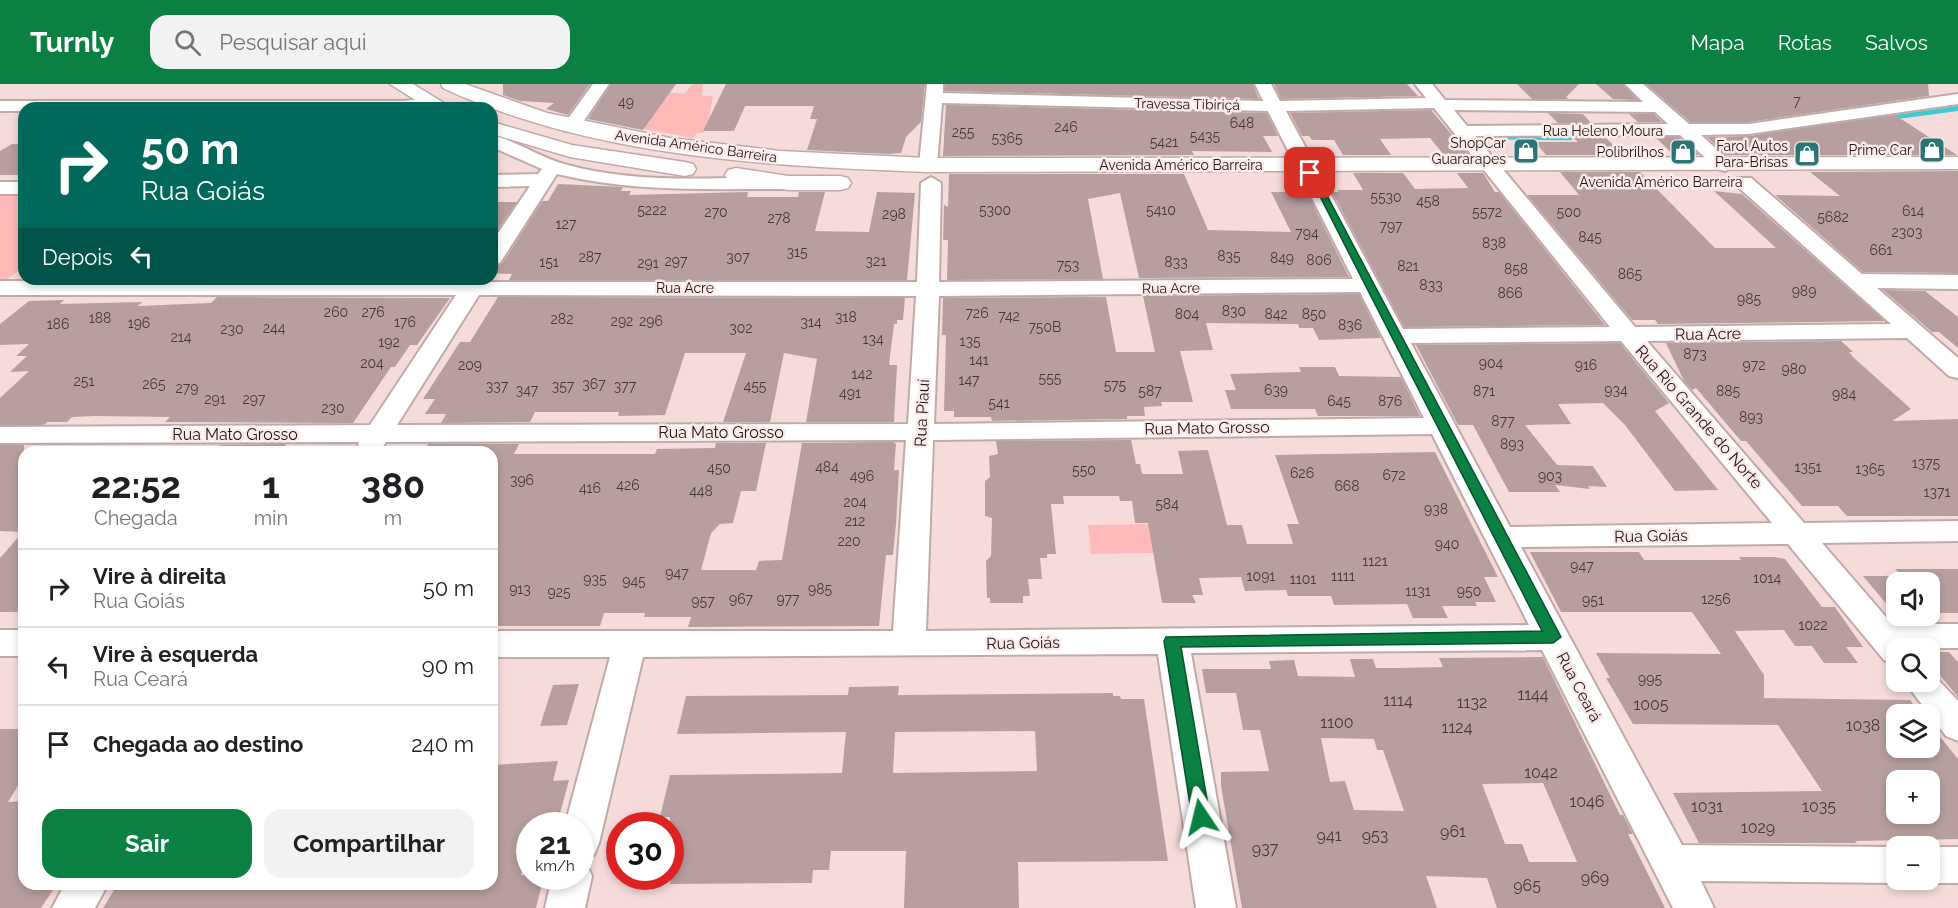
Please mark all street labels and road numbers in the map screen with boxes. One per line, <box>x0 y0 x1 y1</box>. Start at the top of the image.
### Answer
street label: Travessa Tibiriçá <box>1134 95 1240 113</box>
street label: Rua Heleno Moura <box>1543 123 1663 139</box>
street label: Avenida Américo Barreira <box>614 127 778 165</box>
street label: Avenida Américo Barreira <box>1099 157 1263 173</box>
street label: Avenida Américo Barreira <box>1579 174 1743 190</box>
street label: Rua Acre <box>1142 279 1200 297</box>
street label: Rua Acre <box>656 280 714 296</box>
street label: Rua Acre <box>1675 324 1741 344</box>
street label: Rua Rio Grande do Norte <box>1631 341 1767 493</box>
street label: Rua Piauí <box>911 378 933 447</box>
street label: Rua Mato Grosso <box>1144 417 1270 439</box>
street label: Rua Mato Grosso <box>658 423 784 442</box>
street label: Rua Mato Grosso <box>172 425 298 444</box>
street label: Rua Goiás <box>1614 526 1688 546</box>
street label: Rua Goiás <box>986 633 1060 653</box>
street label: Rua Ceará <box>1553 649 1605 725</box>

